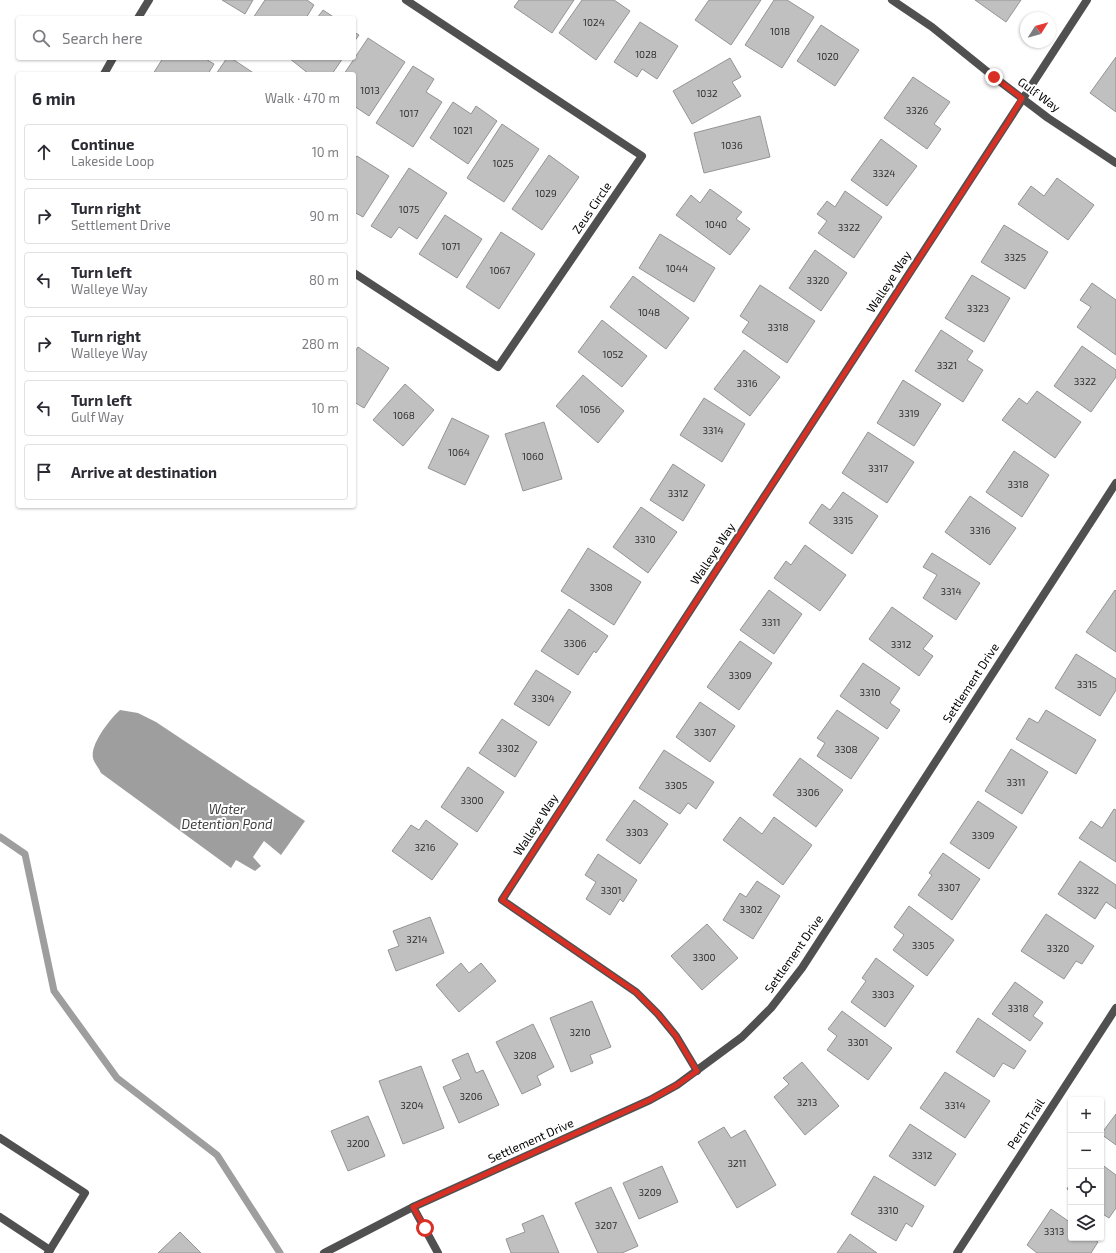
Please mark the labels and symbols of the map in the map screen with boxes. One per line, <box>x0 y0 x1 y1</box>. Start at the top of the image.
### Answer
north arrow <box>1020 12 1056 48</box>
house number: 1024 <box>583 16 605 28</box>
house number: 1018 <box>770 25 790 37</box>
house number: 1028 <box>635 48 657 60</box>
house number: 1020 <box>817 50 839 62</box>
route end <box>985 68 1003 86</box>
street label: Gulf Way <box>1016 74 1064 115</box>
house number: 1013 <box>360 84 380 96</box>
house number: 1032 <box>696 87 718 99</box>
house number: 3326 <box>906 104 929 116</box>
house number: 1017 <box>399 107 419 119</box>
house number: 1021 <box>453 124 473 136</box>
house number: 1036 <box>721 139 743 151</box>
house number: 1025 <box>493 157 514 169</box>
house number: 3324 <box>873 167 895 179</box>
street label: Zeus Circle <box>569 179 614 236</box>
house number: 1029 <box>535 187 557 199</box>
house number: 1075 <box>399 203 419 215</box>
house number: 1040 <box>705 218 727 230</box>
house number: 3322 <box>838 221 861 233</box>
house number: 1071 <box>441 240 461 252</box>
street label: Walleye Way <box>863 247 914 315</box>
house number: 3325 <box>1004 251 1026 263</box>
house number: 1044 <box>666 262 688 274</box>
house number: 1067 <box>490 264 510 276</box>
house number: 3320 <box>807 274 829 286</box>
house number: 3323 <box>967 302 989 314</box>
house number: 1048 <box>638 306 660 318</box>
house number: 3318 <box>767 321 789 333</box>
house number: 1052 <box>603 348 624 360</box>
house number: 3321 <box>937 359 957 371</box>
house number: 3322 <box>1074 375 1097 387</box>
house number: 3316 <box>737 377 758 389</box>
house number: 1056 <box>579 403 601 415</box>
house number: 3319 <box>899 407 920 419</box>
house number: 1068 <box>393 409 415 421</box>
house number: 3314 <box>702 424 724 436</box>
house number: 1064 <box>448 446 470 458</box>
house number: 1060 <box>522 450 544 462</box>
house number: 3317 <box>868 462 888 474</box>
house number: 3318 <box>1007 478 1029 490</box>
house number: 3312 <box>668 487 689 499</box>
house number: 3315 <box>833 514 853 526</box>
street label: Walleye Way <box>687 519 738 587</box>
house number: 3316 <box>970 524 991 536</box>
house number: 3310 <box>634 533 656 545</box>
house number: 3308 <box>589 581 613 593</box>
house number: 3314 <box>940 585 962 597</box>
house number: 3311 <box>761 616 781 628</box>
house number: 3306 <box>564 637 587 649</box>
house number: 3312 <box>891 638 912 650</box>
street label: Settlement Drive <box>939 640 1001 725</box>
house number: 3309 <box>729 669 752 681</box>
house number: 3315 <box>1077 678 1097 690</box>
house number: 3310 <box>859 686 881 698</box>
house number: 3304 <box>531 692 555 704</box>
house number: 3307 <box>694 726 716 738</box>
house number: 3302 <box>497 742 520 754</box>
house number: 3308 <box>834 743 858 755</box>
house number: 3311 <box>1006 776 1026 788</box>
house number: 3305 <box>665 779 687 791</box>
house number: 3306 <box>797 786 820 798</box>
street label: Walleye Way <box>510 790 561 858</box>
house number: 3300 <box>460 794 484 806</box>
water label: Water Detention Pond <box>182 801 273 832</box>
house number: 3303 <box>626 826 648 838</box>
house number: 3309 <box>972 829 995 841</box>
house number: 3216 <box>415 841 436 853</box>
house number: 3307 <box>938 881 960 893</box>
house number: 3301 <box>600 884 622 896</box>
house number: 3322 <box>1077 884 1100 896</box>
house number: 3302 <box>740 903 763 915</box>
street label: Settlement Drive <box>761 912 825 995</box>
house number: 3214 <box>406 933 428 945</box>
house number: 3305 <box>912 939 934 951</box>
house number: 3320 <box>1047 942 1069 954</box>
house number: 3300 <box>692 951 716 963</box>
house number: 3303 <box>872 988 894 1000</box>
house number: 3318 <box>1007 1002 1029 1014</box>
house number: 3210 <box>569 1026 591 1038</box>
house number: 3301 <box>847 1036 869 1048</box>
house number: 3208 <box>513 1049 537 1061</box>
house number: 3206 <box>460 1090 483 1102</box>
street label: Perch Trail <box>1004 1095 1047 1151</box>
house number: 3213 <box>797 1096 817 1108</box>
house number: 3204 <box>400 1099 424 1111</box>
house number: 3314 <box>944 1099 966 1111</box>
street label: Settlement Drive <box>486 1115 575 1165</box>
house number: 3200 <box>346 1137 370 1149</box>
house number: 3312 <box>912 1149 933 1161</box>
house number: 3211 <box>727 1157 747 1169</box>
house number: 3209 <box>639 1186 662 1198</box>
house number: 3310 <box>877 1204 899 1216</box>
route start <box>416 1219 434 1237</box>
house number: 3207 <box>595 1219 617 1231</box>
house number: 3313 <box>1044 1225 1064 1237</box>

